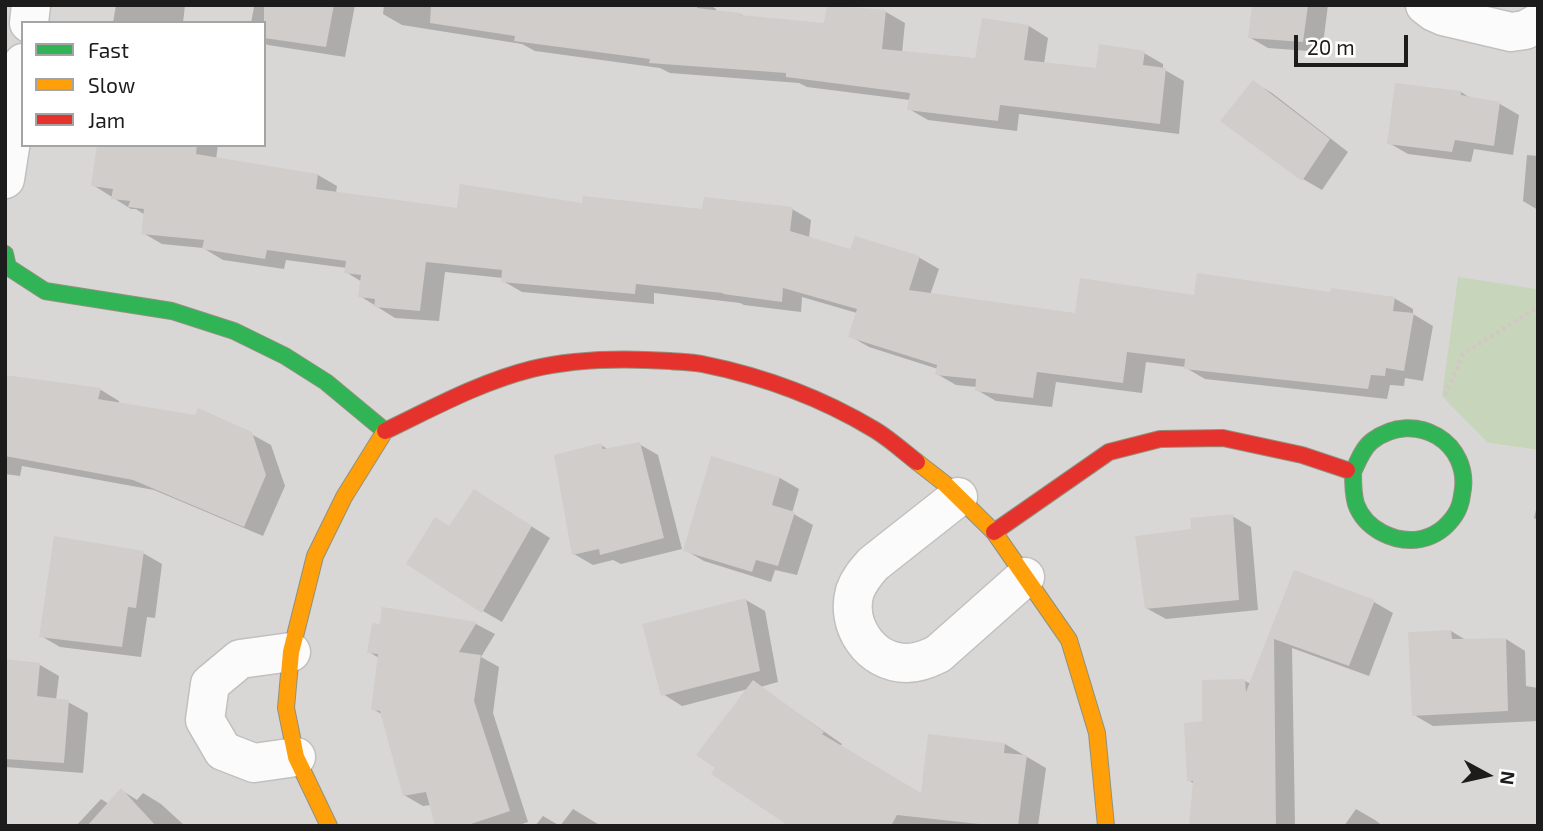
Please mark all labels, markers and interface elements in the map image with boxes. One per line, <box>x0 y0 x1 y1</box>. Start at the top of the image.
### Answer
legend <box>21 21 266 147</box>
scale bar <box>1298 21 1412 65</box>
text: 20 m <box>1307 34 1355 59</box>
text: Fast <box>88 37 129 62</box>
text: Slow <box>88 72 135 97</box>
text: Jam <box>88 107 125 132</box>
north arrow <box>1452 740 1522 810</box>
text: N <box>1496 770 1521 786</box>

